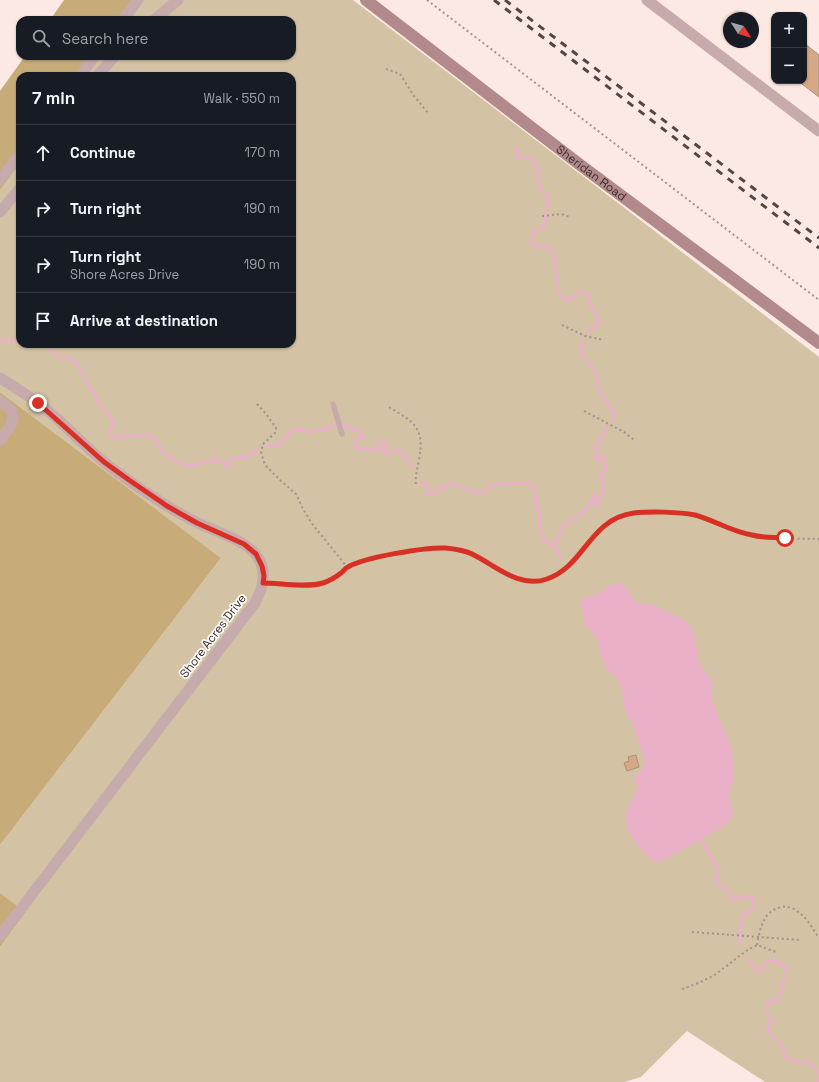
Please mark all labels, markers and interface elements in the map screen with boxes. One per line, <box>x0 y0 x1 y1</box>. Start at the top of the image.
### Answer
north arrow <box>723 12 759 48</box>
map controls <box>771 12 807 84</box>
button: + <box>771 12 807 48</box>
search box <box>16 16 296 60</box>
icon: search <box>30 27 52 49</box>
text: Search here <box>62 29 148 48</box>
button: − <box>771 48 807 84</box>
text: 7 min <box>32 87 75 109</box>
text: Walk · 550 m <box>204 90 280 107</box>
street label: Sheridan Road <box>553 141 630 205</box>
icon: ahead <box>32 142 54 164</box>
text: Continue <box>70 143 136 162</box>
text: 170 m <box>244 144 280 161</box>
icon: right <box>32 198 54 220</box>
text: Turn right <box>70 199 141 218</box>
text: 190 m <box>244 200 280 217</box>
text: Turn right <box>70 247 141 266</box>
icon: right <box>32 254 54 276</box>
text: 190 m <box>244 256 280 273</box>
text: Shore Acres Drive <box>70 266 179 283</box>
icon: arrive <box>32 310 54 332</box>
text: Arrive at destination <box>70 311 218 330</box>
route end <box>29 394 47 412</box>
route start <box>776 529 794 547</box>
street label: Shore Acres Drive <box>176 591 250 681</box>

